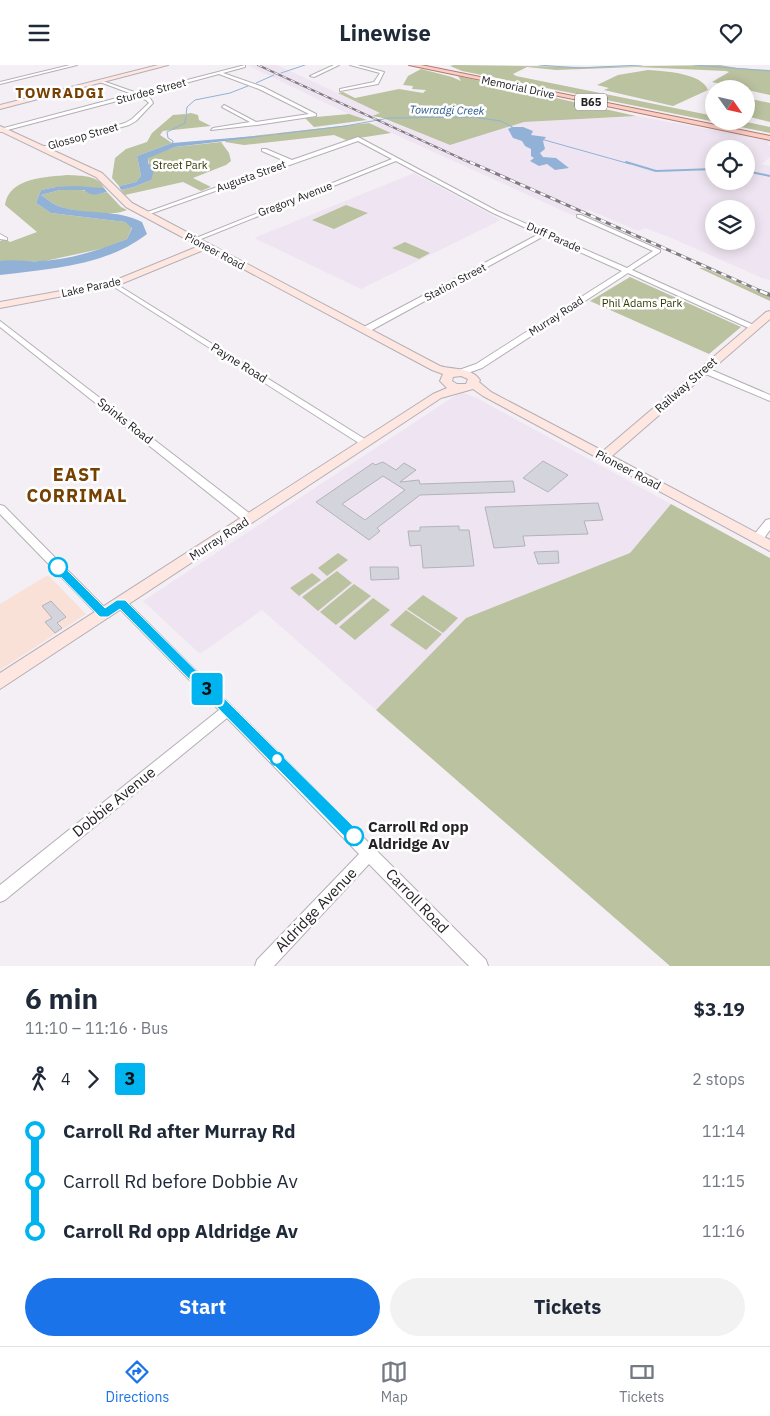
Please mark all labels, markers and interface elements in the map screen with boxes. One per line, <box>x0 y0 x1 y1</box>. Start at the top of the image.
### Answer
text: Linewise <box>339 18 431 47</box>
icon: menu <box>25 19 53 47</box>
icon: heart <box>717 19 745 47</box>
street label: Memorial Drive <box>480 72 556 102</box>
street label: Sturdee Street <box>115 75 188 107</box>
north arrow <box>705 80 755 130</box>
map controls <box>705 80 755 250</box>
district label: TOWRADGI <box>15 83 105 102</box>
road number: B65 <box>575 93 607 111</box>
water label: Towradgi Creek <box>410 102 485 118</box>
street label: Glossop Street <box>46 119 120 153</box>
button: locate <box>705 140 755 190</box>
street label: Augusta Street <box>214 157 288 195</box>
park label: Street Park <box>152 158 208 172</box>
street label: Gregory Avenue <box>256 178 334 220</box>
button: layers <box>705 200 755 250</box>
street label: Duff Parade <box>525 219 583 255</box>
street label: Pioneer Road <box>183 229 247 273</box>
street label: Station Street <box>422 260 488 304</box>
street label: Lake Parade <box>60 274 122 300</box>
street label: Murray Road <box>526 293 586 339</box>
park label: Phil Adams Park <box>602 296 682 310</box>
street label: Payne Road <box>208 339 270 386</box>
street label: Railway Street <box>652 354 720 416</box>
street label: Spinks Road <box>95 394 156 447</box>
street label: Pioneer Road <box>593 446 663 493</box>
district label: EAST CORRIMAL <box>27 463 128 507</box>
street label: Murray Road <box>186 514 251 563</box>
unlabelled marker <box>48 557 68 577</box>
line badge: 3 <box>191 673 223 705</box>
text: 3 <box>202 677 212 700</box>
unlabelled marker <box>270 752 284 766</box>
street label: Dobbie Avenue <box>68 762 159 841</box>
place label: Carroll Rd opp Aldridge Av <box>368 817 469 853</box>
marker: Carroll Rd opp Aldridge Av <box>344 826 364 846</box>
street label: Aldridge Avenue <box>271 863 361 956</box>
street label: Carroll Road <box>382 864 453 937</box>
text: 6 min <box>25 980 98 1017</box>
text: $3.19 <box>693 997 745 1021</box>
text: 11:10 – 11:16 · Bus <box>25 1018 168 1038</box>
icon: walk <box>25 1065 53 1093</box>
icon: forward <box>79 1065 107 1093</box>
text: 3 <box>125 1067 135 1090</box>
text: 4 <box>61 1069 71 1089</box>
text: 2 stops <box>692 1069 745 1089</box>
text: Carroll Rd after Murray Rd <box>63 1119 296 1143</box>
text: 11:14 <box>702 1121 745 1141</box>
text: Carroll Rd before Dobbie Av <box>63 1169 298 1193</box>
text: 11:15 <box>702 1171 745 1191</box>
text: Carroll Rd opp Aldridge Av <box>63 1219 298 1243</box>
text: 11:16 <box>702 1221 745 1241</box>
button: Start <box>25 1278 380 1336</box>
button: Tickets <box>390 1278 745 1336</box>
tab: Directions <box>106 1358 169 1406</box>
tab: Map <box>380 1358 408 1406</box>
tab: Tickets <box>619 1358 664 1406</box>

